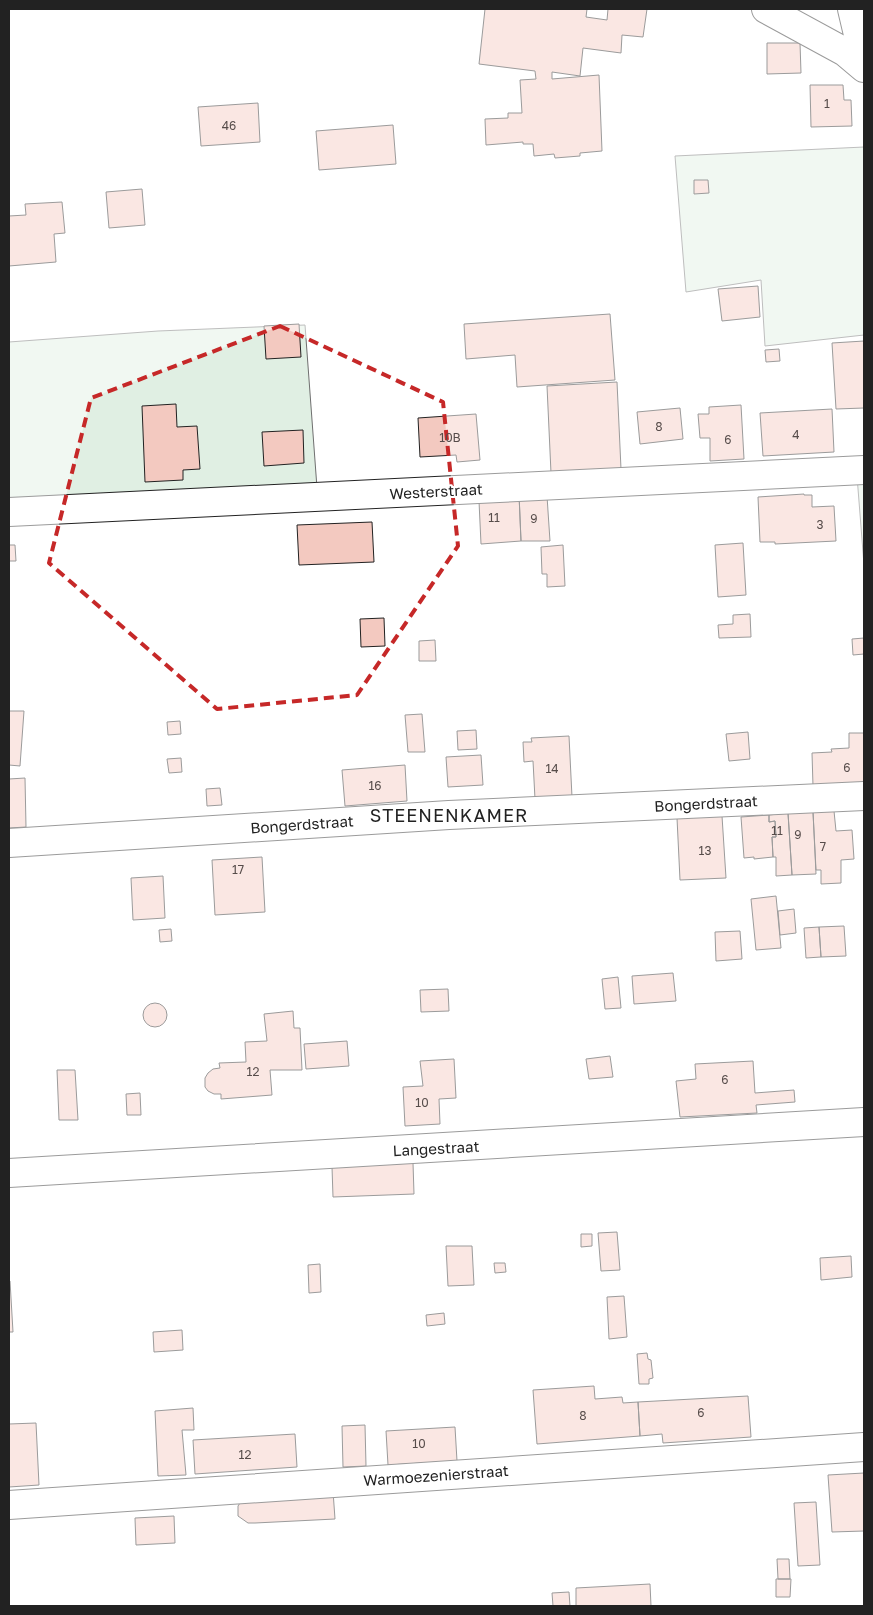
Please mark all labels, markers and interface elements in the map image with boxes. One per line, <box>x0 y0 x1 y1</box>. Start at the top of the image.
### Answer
house number: 1 <box>824 96 830 111</box>
house number: 46 <box>222 118 236 133</box>
house number: 8 <box>655 419 663 434</box>
house number: 4 <box>792 427 800 442</box>
house number: 10B <box>439 430 461 445</box>
house number: 6 <box>724 432 732 447</box>
street label: Westerstraat <box>389 480 483 502</box>
house number: 11 <box>488 510 500 525</box>
house number: 9 <box>530 511 538 526</box>
house number: 3 <box>816 517 824 532</box>
house number: 6 <box>843 760 851 775</box>
house number: 14 <box>545 761 559 776</box>
house number: 16 <box>368 778 382 793</box>
street label: Bongerdstraat <box>654 791 758 815</box>
district label: STEENENKAMER <box>370 804 528 826</box>
street label: Bongerdstraat <box>250 811 354 837</box>
house number: 11 <box>771 823 783 838</box>
house number: 9 <box>794 827 802 842</box>
house number: 7 <box>820 839 826 854</box>
house number: 13 <box>699 843 711 858</box>
house number: 17 <box>232 862 244 877</box>
house number: 12 <box>247 1064 259 1079</box>
house number: 6 <box>721 1072 729 1087</box>
house number: 10 <box>415 1095 429 1110</box>
street label: Langestraat <box>392 1137 480 1159</box>
house number: 6 <box>697 1405 705 1420</box>
house number: 8 <box>579 1408 587 1423</box>
house number: 10 <box>412 1436 426 1451</box>
house number: 12 <box>239 1447 251 1462</box>
street label: Warmoezenierstraat <box>363 1461 509 1489</box>

